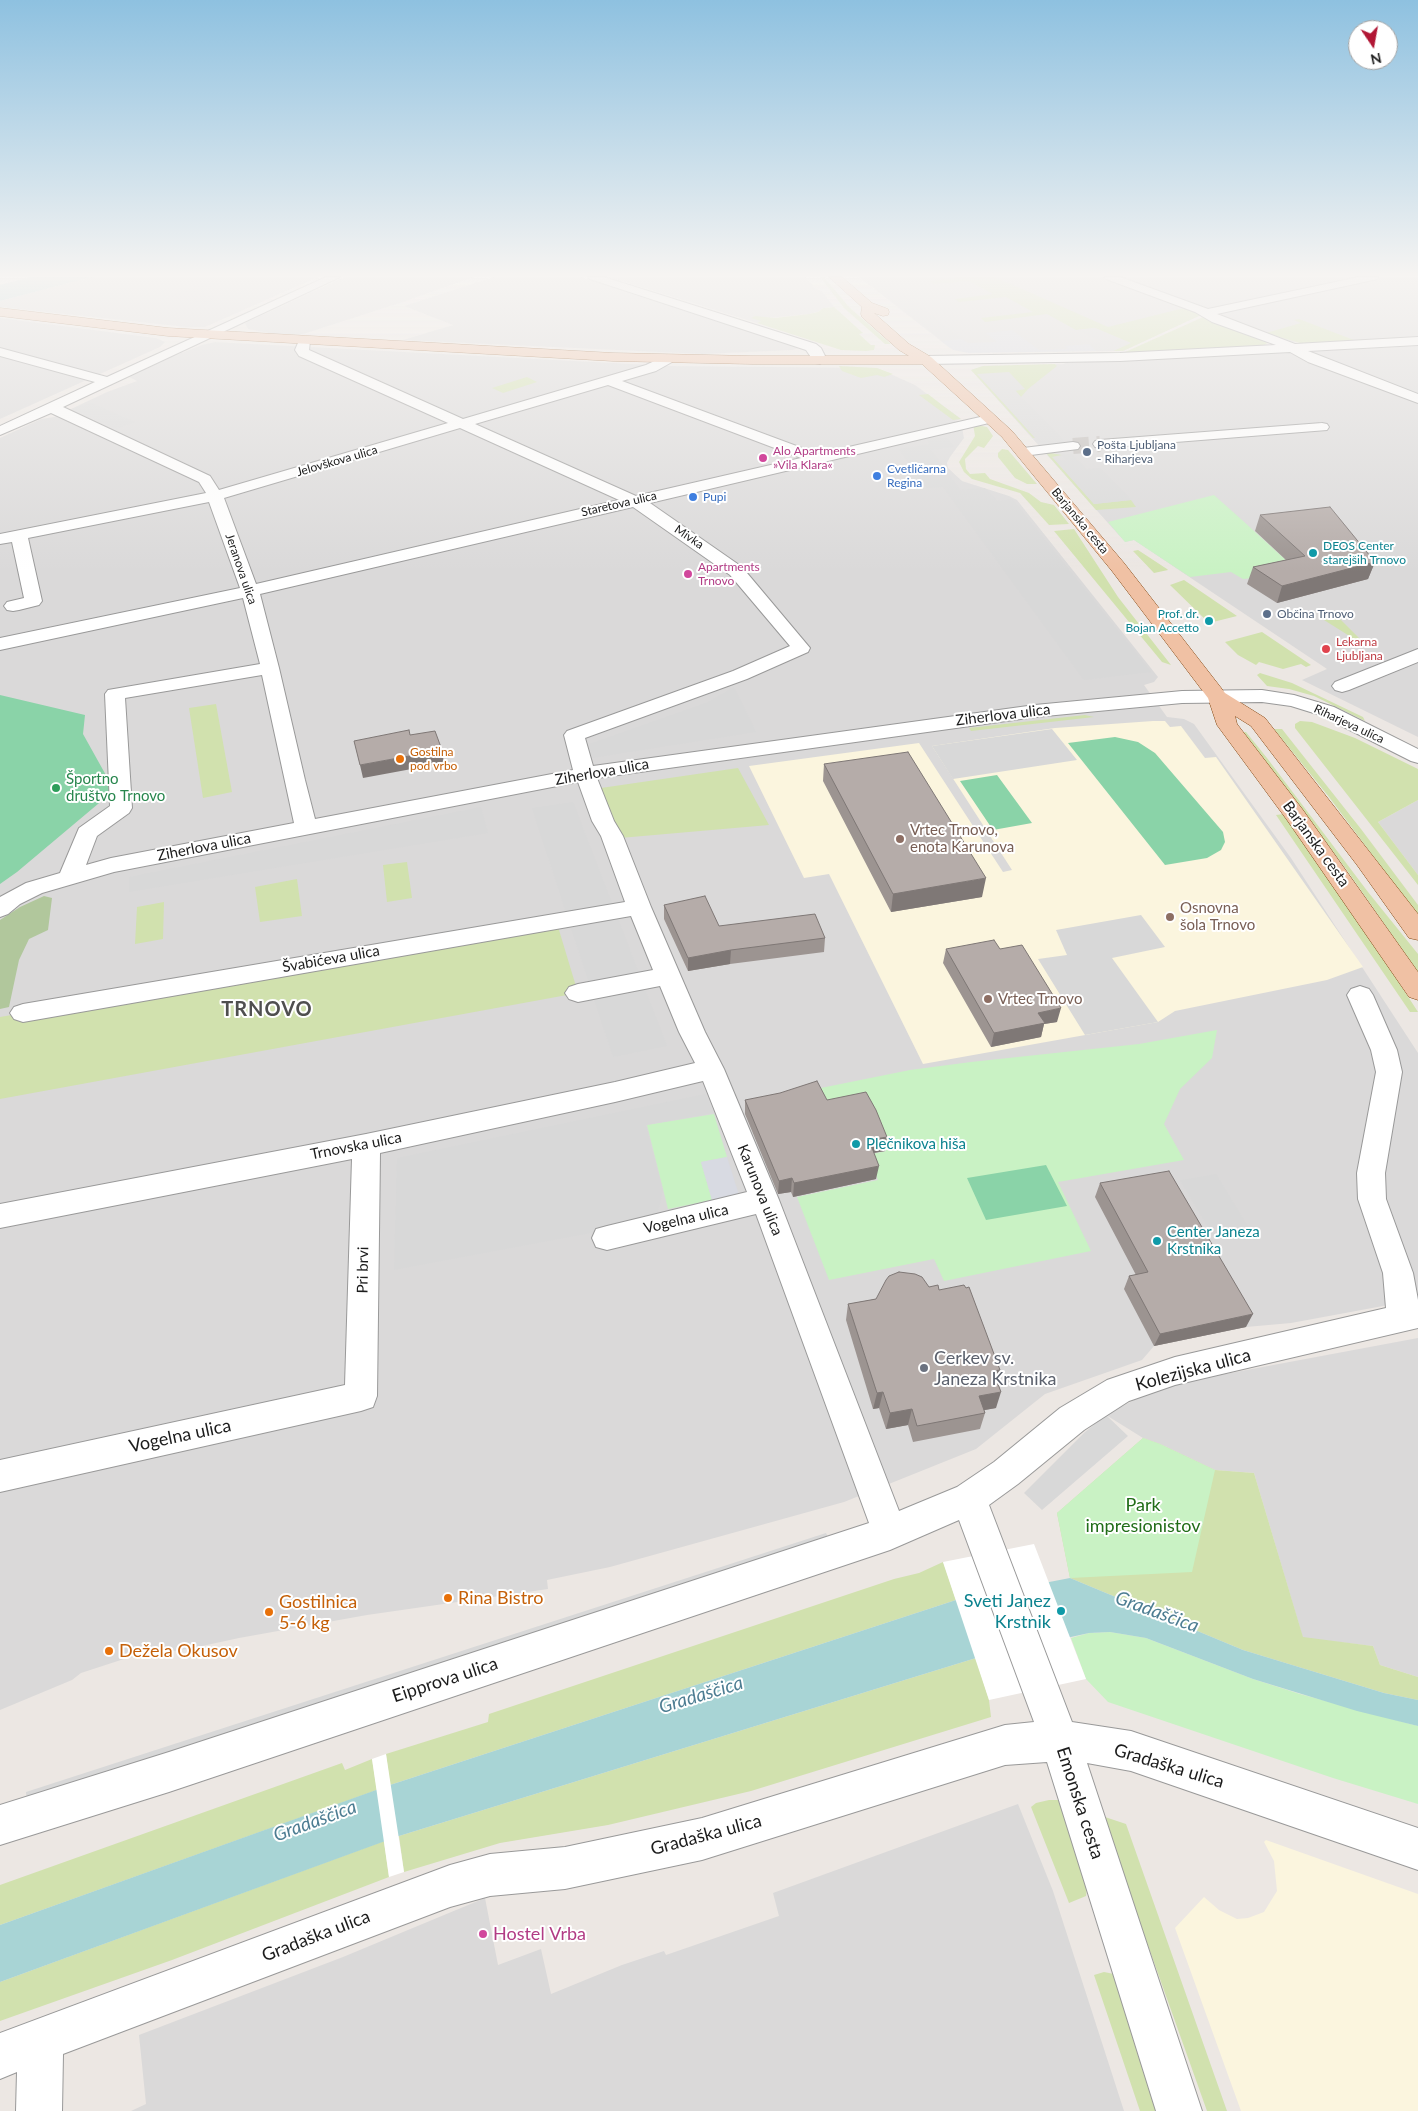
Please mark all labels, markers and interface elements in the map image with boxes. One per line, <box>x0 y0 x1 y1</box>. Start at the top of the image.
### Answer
north arrow <box>1348 20 1398 70</box>
text: N <box>1369 50 1383 69</box>
place label: Pošta Ljubljana - Riharjeva <box>1097 438 1176 466</box>
street label: Jelovškova ulica <box>295 443 379 479</box>
place label: Alo Apartments »Vila Klara« <box>773 444 856 472</box>
marker: Pošta Ljubljana - Riharjeva <box>1081 446 1093 458</box>
marker: Alo Apartments »Vila Klara« <box>757 452 769 464</box>
place label: Cvetličarna Regina <box>887 462 946 490</box>
marker: Cvetličarna Regina <box>871 470 883 482</box>
street label: Barjanska cesta <box>1048 485 1112 557</box>
street label: Staretova ulica <box>580 488 658 520</box>
place label: Pupi <box>703 490 726 504</box>
marker: Pupi <box>687 491 699 503</box>
street label: Mivka <box>672 522 706 552</box>
street label: Jeranova ulica <box>222 532 260 606</box>
place label: DEOS Center starejših Trnovo <box>1323 539 1406 567</box>
marker: DEOS Center starejših Trnovo <box>1307 547 1319 559</box>
place label: Apartments Trnovo <box>698 560 760 588</box>
marker: Apartments Trnovo <box>682 568 694 580</box>
place label: Prof. dr. Bojan Accetto <box>1125 607 1199 635</box>
place label: Občina Trnovo <box>1277 607 1354 621</box>
marker: Občina Trnovo <box>1261 608 1273 620</box>
marker: Prof. dr. Bojan Accetto <box>1203 615 1215 627</box>
place label: Lekarna Ljubljana <box>1336 635 1383 663</box>
marker: Lekarna Ljubljana <box>1320 643 1332 655</box>
street label: Ziherlova ulica <box>955 700 1051 730</box>
street label: Riharjeva ulica <box>1312 701 1386 747</box>
place label: Gostilna pod vrbo <box>410 745 457 773</box>
marker: Gostilna pod vrbo <box>394 753 406 765</box>
street label: Ziherlova ulica <box>554 755 650 789</box>
place label: Športno društvo Trnovo <box>66 770 165 805</box>
marker: Športno društvo Trnovo <box>50 782 62 794</box>
street label: Barjanska cesta <box>1279 798 1353 890</box>
place label: Vrtec Trnovo, enota Karunova <box>910 821 1014 856</box>
street label: Ziherlova ulica <box>156 829 252 865</box>
marker: Vrtec Trnovo, enota Karunova <box>894 833 906 845</box>
place label: Osnovna šola Trnovo <box>1180 899 1255 934</box>
marker: Osnovna šola Trnovo <box>1164 911 1176 923</box>
street label: Švabićeva ulica <box>281 942 381 976</box>
place label: Vrtec Trnovo <box>998 990 1082 1008</box>
marker: Vrtec Trnovo <box>982 993 994 1005</box>
district label: TRNOVO <box>220 998 314 1022</box>
street label: Trnovska ulica <box>309 1128 403 1164</box>
place label: Plečnikova hiša <box>866 1135 966 1153</box>
marker: Plečnikova hiša <box>850 1138 862 1150</box>
street label: Karunova ulica <box>734 1142 786 1238</box>
street label: Vogelna ulica <box>642 1201 730 1237</box>
place label: Center Janeza Krstnika <box>1167 1223 1260 1258</box>
marker: Center Janeza Krstnika <box>1151 1235 1163 1247</box>
street label: Pri brvi <box>354 1246 372 1294</box>
street label: Kolezijska ulica <box>1133 1344 1253 1396</box>
place label: Cerkev sv. Janeza Krstnika <box>934 1347 1057 1390</box>
marker: Cerkev sv. Janeza Krstnika <box>918 1362 930 1374</box>
street label: Vogelna ulica <box>127 1415 233 1457</box>
park label: Park impresionistov <box>1085 1494 1201 1536</box>
water label: Gradaščica <box>1112 1586 1202 1638</box>
place label: Rina Bistro <box>458 1587 543 1609</box>
place label: Sveti Janez Krstnik <box>964 1590 1051 1632</box>
place label: Gostilnica 5-6 kg <box>279 1591 357 1634</box>
marker: Rina Bistro <box>442 1592 454 1604</box>
marker: Sveti Janez Krstnik <box>1055 1605 1067 1617</box>
marker: Gostilnica 5-6 kg <box>263 1606 275 1618</box>
place label: Dežela Okusov <box>119 1640 238 1662</box>
marker: Dežela Okusov <box>103 1645 115 1657</box>
street label: Eipprova ulica <box>389 1653 501 1707</box>
water label: Gradaščica <box>656 1671 746 1719</box>
street label: Gradaška ulica <box>1111 1739 1227 1793</box>
street label: Emonska cesta <box>1052 1744 1108 1862</box>
water label: Gradaščica <box>270 1795 360 1847</box>
street label: Gradaška ulica <box>648 1810 764 1860</box>
street label: Gradaška ulica <box>259 1905 373 1967</box>
place label: Hostel Vrba <box>493 1923 586 1945</box>
marker: Hostel Vrba <box>477 1928 489 1940</box>

